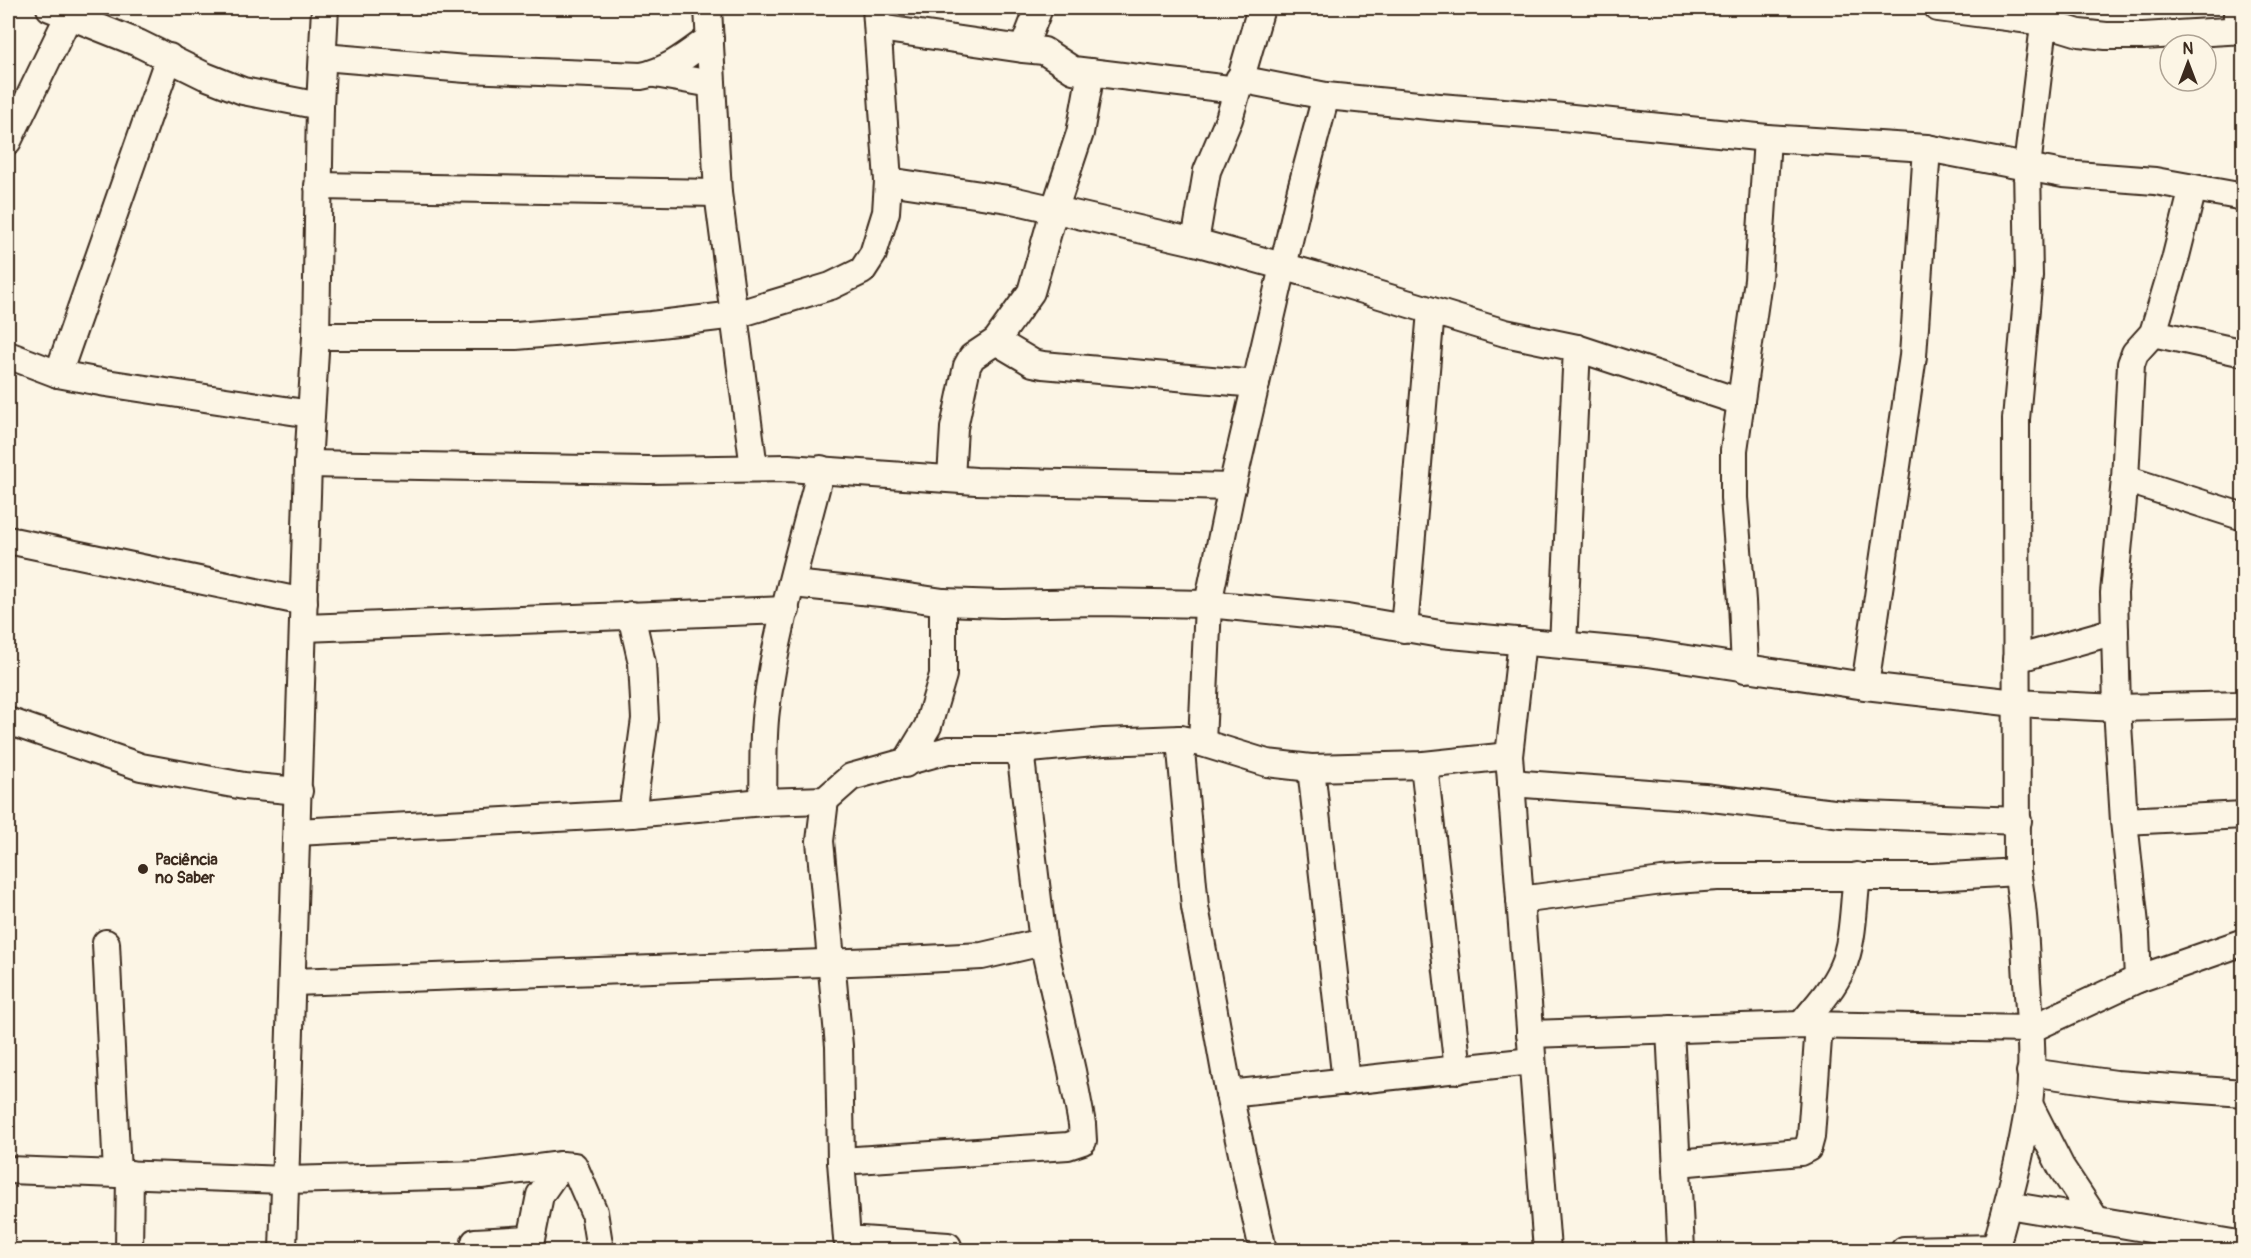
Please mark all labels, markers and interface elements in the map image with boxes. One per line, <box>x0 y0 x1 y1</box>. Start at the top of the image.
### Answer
north arrow <box>2158 33 2218 93</box>
text: N <box>2183 39 2194 59</box>
place label: Paciência no Saber <box>155 850 218 888</box>
marker: Paciência no Saber <box>136 862 150 876</box>

